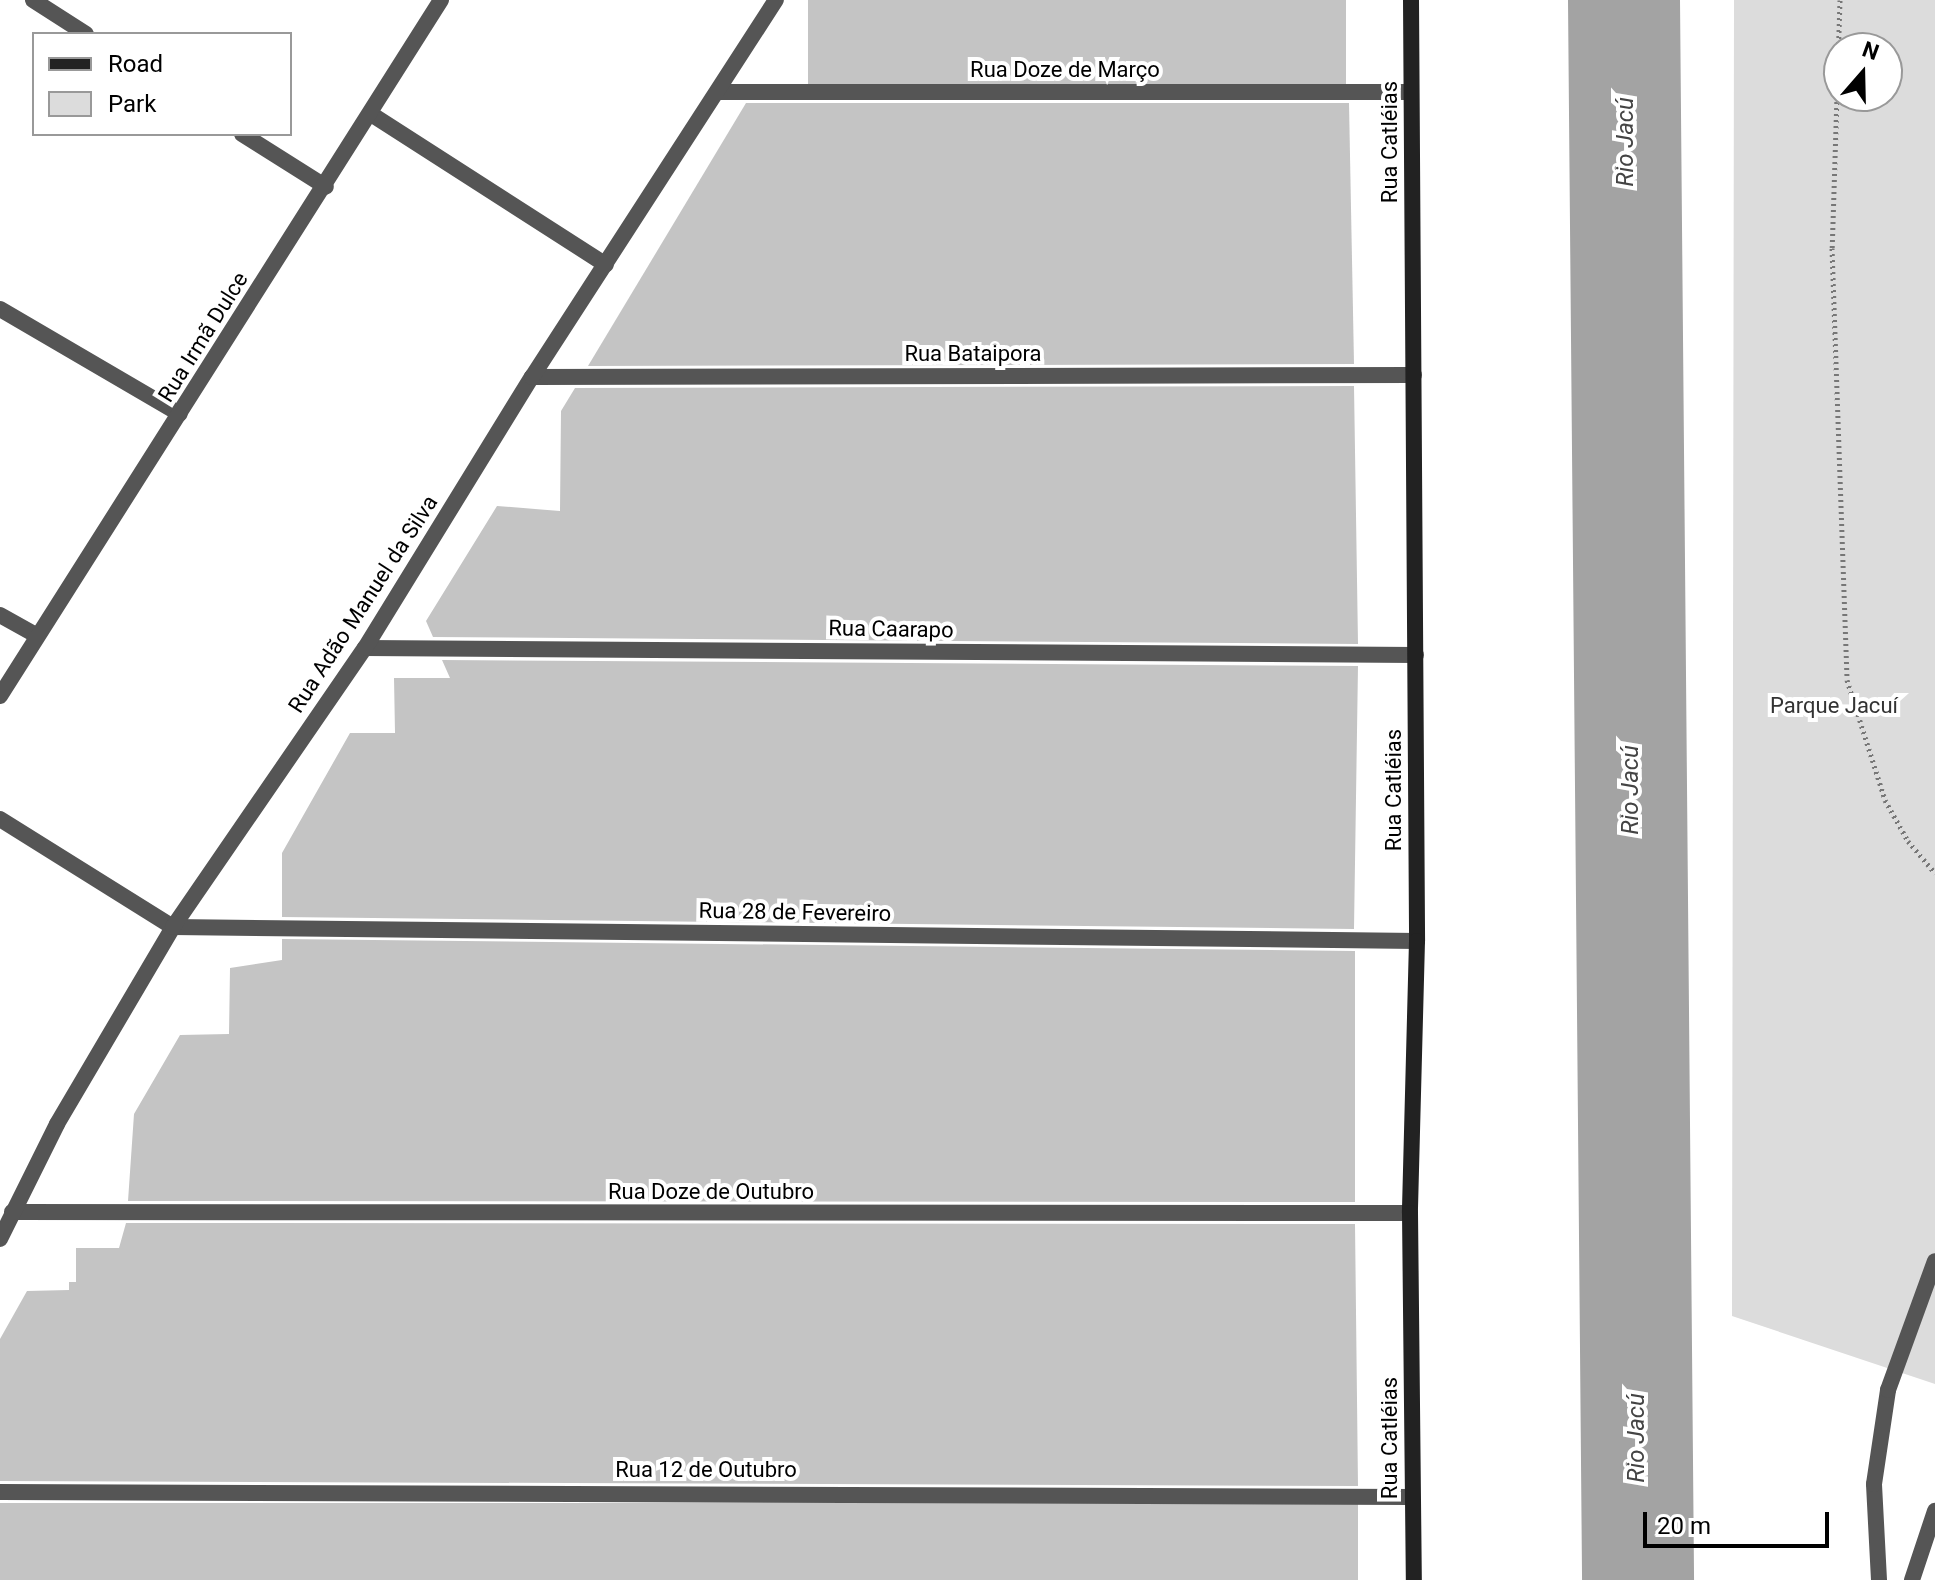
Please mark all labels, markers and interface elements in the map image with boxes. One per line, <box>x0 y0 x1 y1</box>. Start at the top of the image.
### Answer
legend <box>32 32 292 136</box>
north arrow <box>1823 32 1903 112</box>
text: N <box>1859 36 1882 65</box>
text: Road <box>108 50 163 78</box>
street label: Rua Doze de Março <box>970 57 1160 83</box>
street label: Rua Catléias <box>1377 81 1403 203</box>
text: Park <box>108 90 156 118</box>
water label: Rio Jacú <box>1612 97 1640 187</box>
street label: Rua Irmã Dulce <box>152 267 254 407</box>
street label: Rua Bataipora <box>904 341 1042 367</box>
street label: Rua Adão Manuel da Silva <box>283 490 443 718</box>
street label: Rua Caarapo <box>828 615 954 643</box>
park label: Parque Jacuí <box>1770 693 1898 719</box>
street label: Rua Catléias <box>1381 729 1407 851</box>
water label: Rio Jacú <box>1617 745 1645 835</box>
street label: Rua 28 de Fevereiro <box>699 897 891 927</box>
street label: Rua Doze de Outubro <box>608 1179 814 1205</box>
street label: Rua Catléias <box>1377 1377 1403 1499</box>
water label: Rio Jacú <box>1623 1393 1651 1483</box>
street label: Rua 12 de Outubro <box>615 1457 797 1483</box>
scale bar <box>1647 1496 1833 1546</box>
text: 20 m <box>1657 1512 1711 1540</box>

